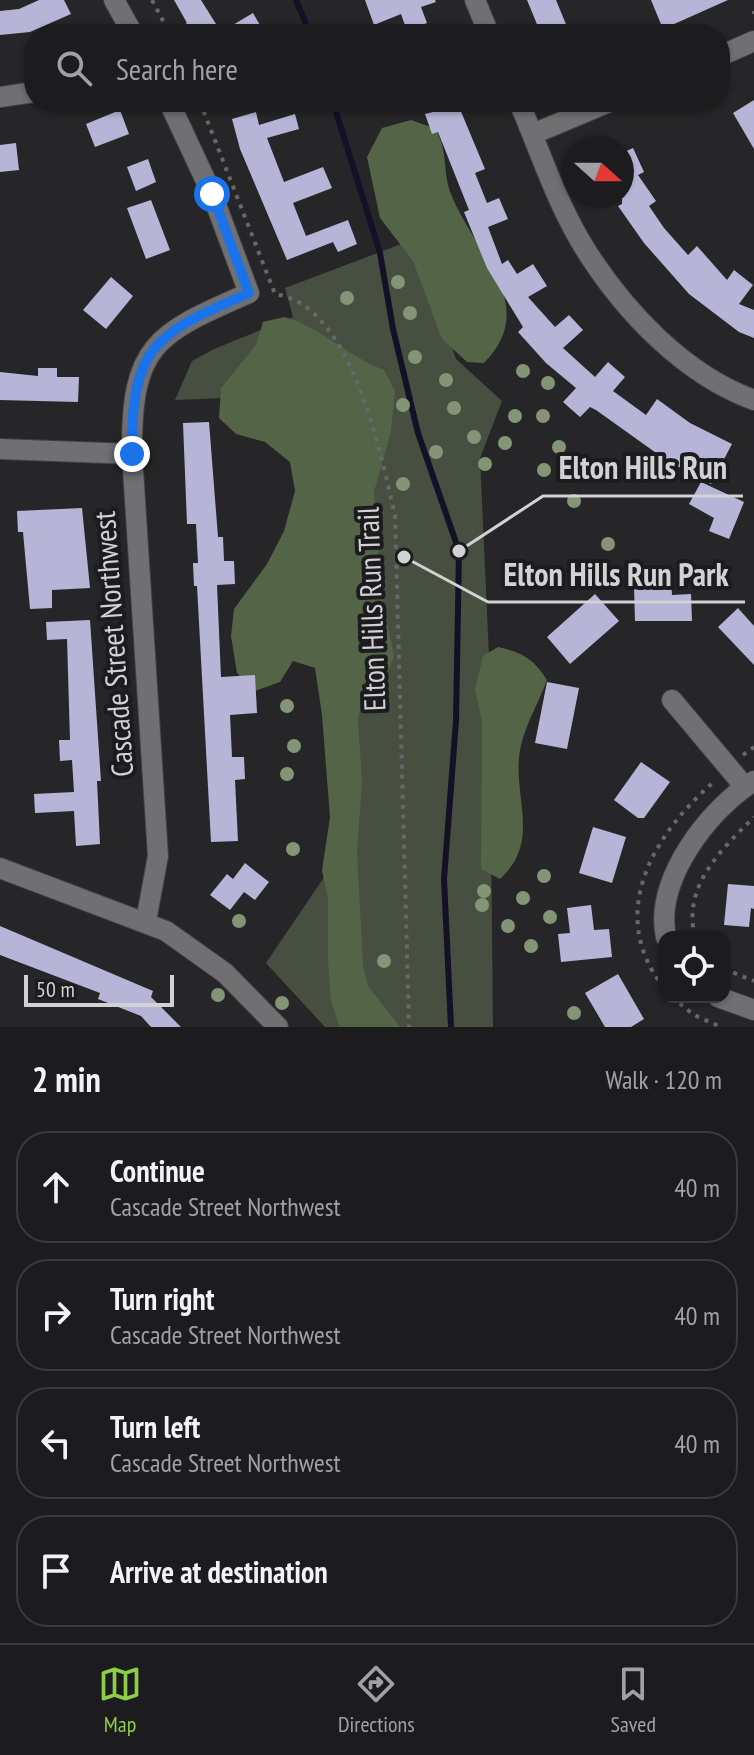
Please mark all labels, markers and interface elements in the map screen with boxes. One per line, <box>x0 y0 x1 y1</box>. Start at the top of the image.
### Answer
search box <box>24 24 730 112</box>
icon: search <box>52 46 96 90</box>
text: Search here <box>116 49 238 88</box>
north arrow <box>562 136 634 208</box>
route start <box>194 176 230 212</box>
route end <box>114 436 150 472</box>
callout: Elton Hills Run <box>543 440 743 496</box>
text: Elton Hills Run <box>559 446 727 488</box>
street label: Elton Hills Run Trail <box>347 506 394 712</box>
street label: Cascade Street Northwest <box>84 509 141 778</box>
callout: Elton Hills Run Park <box>488 546 745 602</box>
text: Elton Hills Run Park <box>503 553 729 595</box>
map controls <box>658 931 730 1003</box>
button: locate <box>658 931 730 1003</box>
scale bar <box>24 971 174 1007</box>
text: 50 m <box>36 975 75 1003</box>
text: 2 min <box>32 1057 101 1101</box>
text: Walk · 120 m <box>605 1063 722 1096</box>
text: Continue <box>110 1151 205 1190</box>
icon: ahead <box>34 1165 78 1209</box>
text: 40 m <box>674 1171 720 1204</box>
text: Cascade Street Northwest <box>110 1190 341 1223</box>
text: Turn right <box>110 1279 214 1318</box>
icon: right <box>34 1293 78 1337</box>
text: 40 m <box>674 1299 720 1332</box>
text: Cascade Street Northwest <box>110 1318 341 1351</box>
text: Turn left <box>110 1407 200 1446</box>
icon: left <box>34 1421 78 1465</box>
text: 40 m <box>674 1427 720 1460</box>
text: Cascade Street Northwest <box>110 1446 341 1479</box>
icon: arrive <box>34 1549 78 1593</box>
text: Arrive at destination <box>110 1552 328 1591</box>
tab: Map <box>98 1662 142 1738</box>
tab: Directions <box>338 1662 415 1738</box>
tab: Saved <box>611 1662 656 1738</box>

